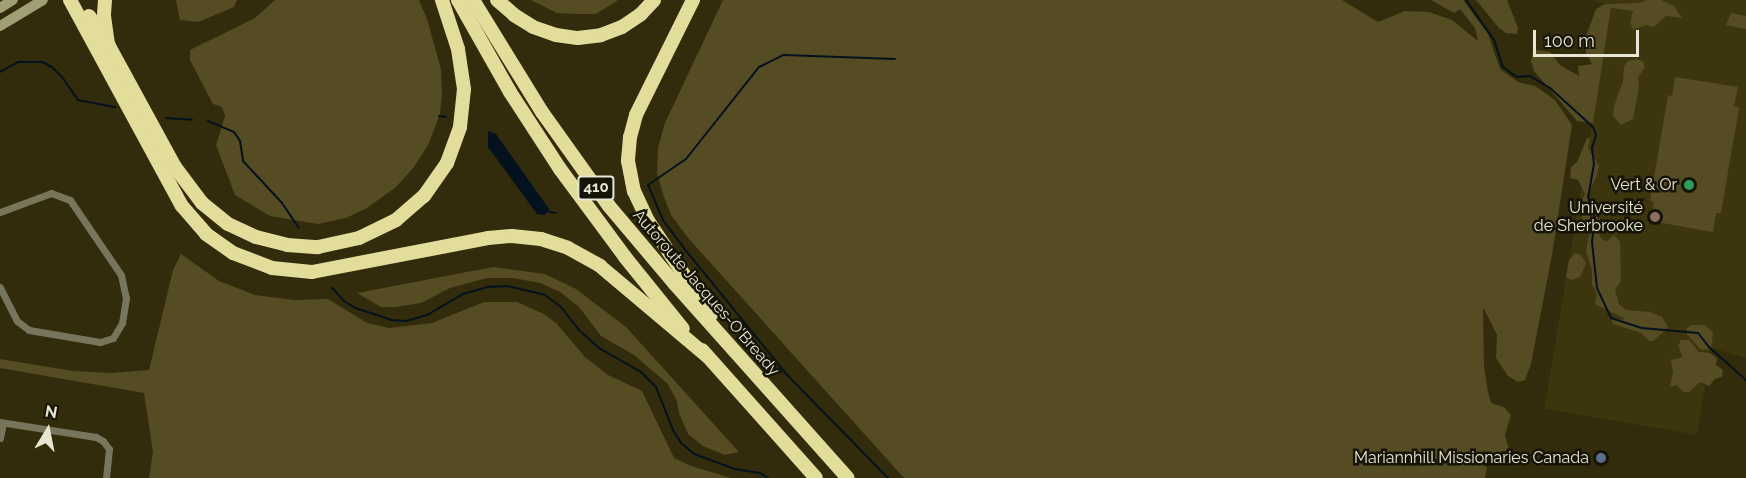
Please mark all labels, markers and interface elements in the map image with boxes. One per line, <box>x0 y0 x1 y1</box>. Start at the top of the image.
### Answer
scale bar <box>1536 18 1642 56</box>
text: 100 m <box>1544 30 1595 51</box>
place label: Vert & Or <box>1610 175 1677 195</box>
road number: 410 <box>576 176 616 200</box>
marker: Vert & Or <box>1682 178 1696 192</box>
place label: Université de Sherbrooke <box>1534 198 1643 236</box>
street label: Autoroute Jacques-O'Bready <box>629 206 783 380</box>
marker: Université de Sherbrooke <box>1648 210 1662 224</box>
north arrow <box>18 400 78 460</box>
text: N <box>44 401 59 422</box>
place label: Mariannhill Missionaries Canada <box>1353 448 1589 468</box>
marker: Mariannhill Missionaries Canada <box>1594 451 1608 465</box>

